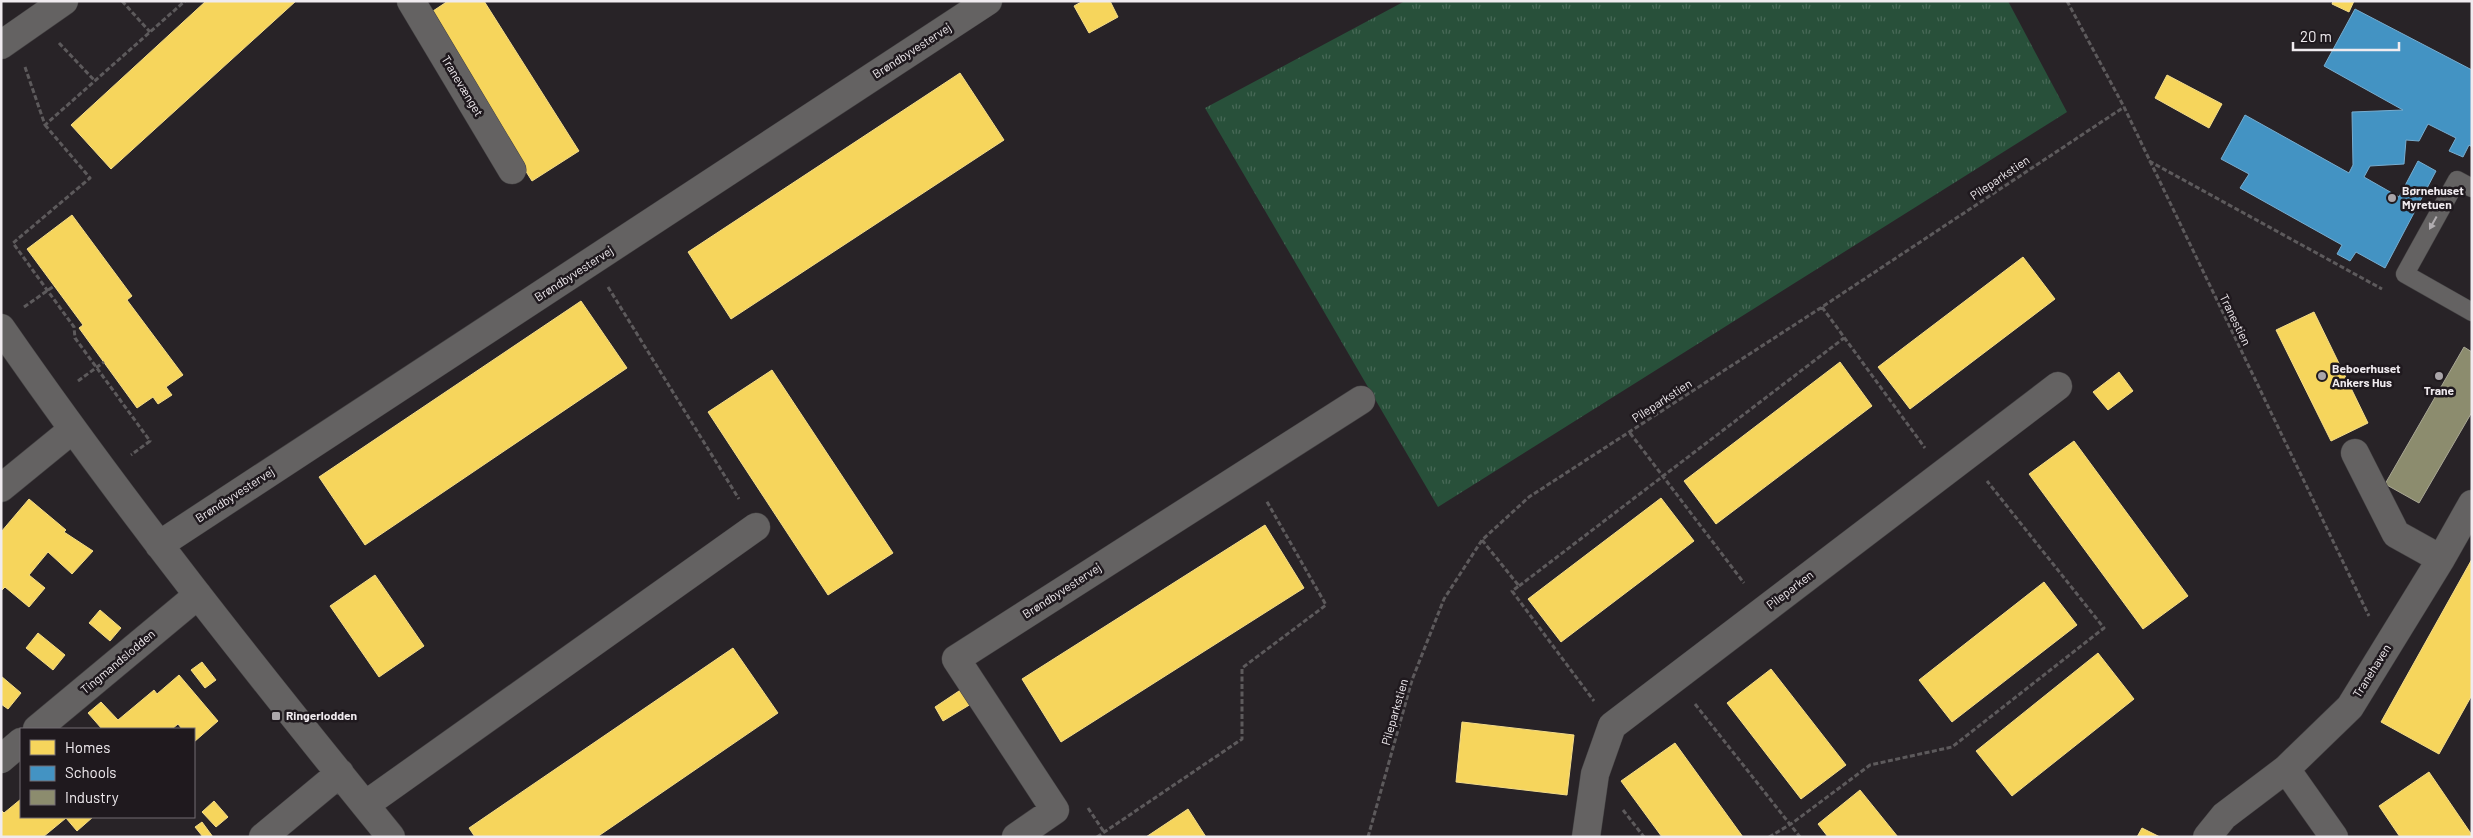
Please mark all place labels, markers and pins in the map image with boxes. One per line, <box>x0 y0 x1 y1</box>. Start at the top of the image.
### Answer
place label: Børnehuset Myretuen <box>2402 183 2464 211</box>
marker: Børnehuset Myretuen <box>2386 192 2398 204</box>
place label: Beboerhuset Ankers Hus <box>2332 361 2401 389</box>
marker: Beboerhuset Ankers Hus <box>2316 370 2328 382</box>
marker: Trane <box>2433 370 2445 382</box>
place label: Trane <box>2424 383 2455 397</box>
place label: Ringerlodden <box>286 708 357 722</box>
marker: Ringerlodden <box>270 710 282 722</box>

